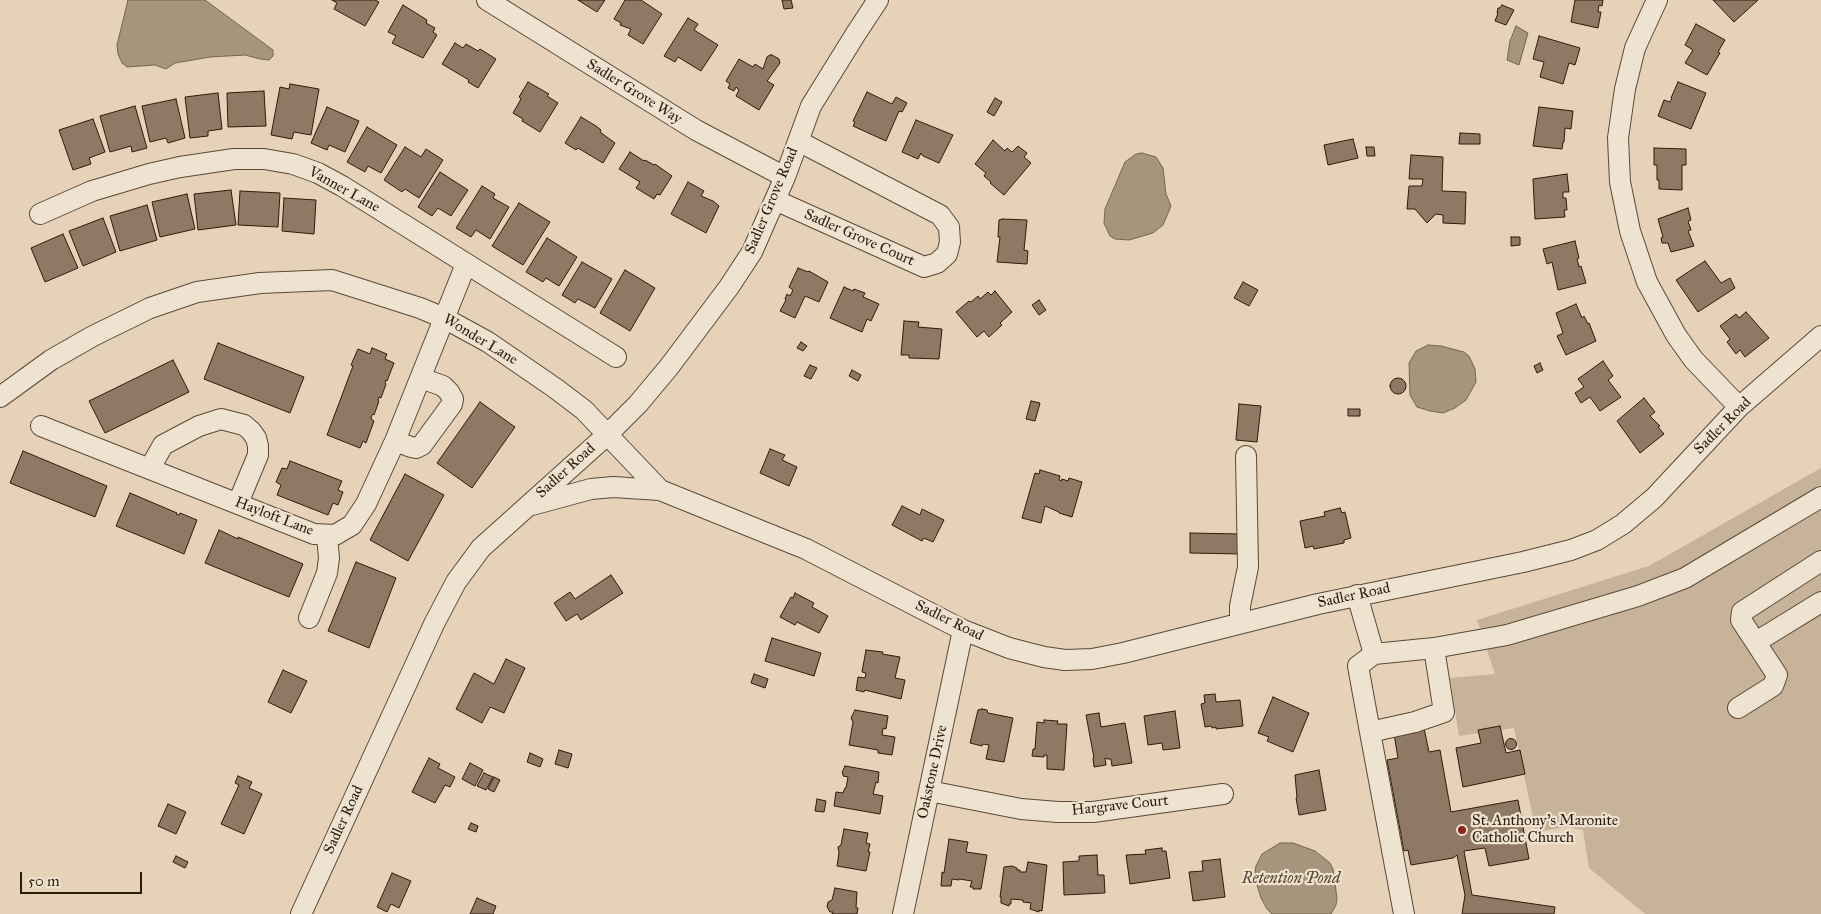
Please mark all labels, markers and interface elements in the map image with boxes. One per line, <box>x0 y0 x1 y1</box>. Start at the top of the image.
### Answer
street label: Sadler Grove Way <box>583 56 685 128</box>
street label: Sadler Grove Road <box>741 145 803 257</box>
street label: Vanner Lane <box>305 163 383 217</box>
street label: Sadler Grove Court <box>801 206 917 270</box>
street label: Wonder Lane <box>439 311 521 369</box>
street label: Sadler Road <box>1691 394 1755 458</box>
street label: Sadler Road <box>533 440 599 502</box>
street label: Hayloft Lane <box>232 494 316 540</box>
street label: Sadler Road <box>1316 580 1392 612</box>
street label: Sadler Road <box>912 597 986 645</box>
street label: Oakstone Drive <box>914 723 952 821</box>
street label: Sadler Road <box>320 783 368 857</box>
street label: Hargrave Court <box>1071 792 1169 820</box>
place label: St. Anthony's Maronite Catholic Church <box>1472 812 1618 847</box>
marker: St. Anthony's Maronite Catholic Church <box>1456 824 1468 836</box>
scale bar <box>22 862 145 894</box>
water label: Retention Pond <box>1242 869 1340 889</box>
text: 50 m <box>28 872 60 890</box>

